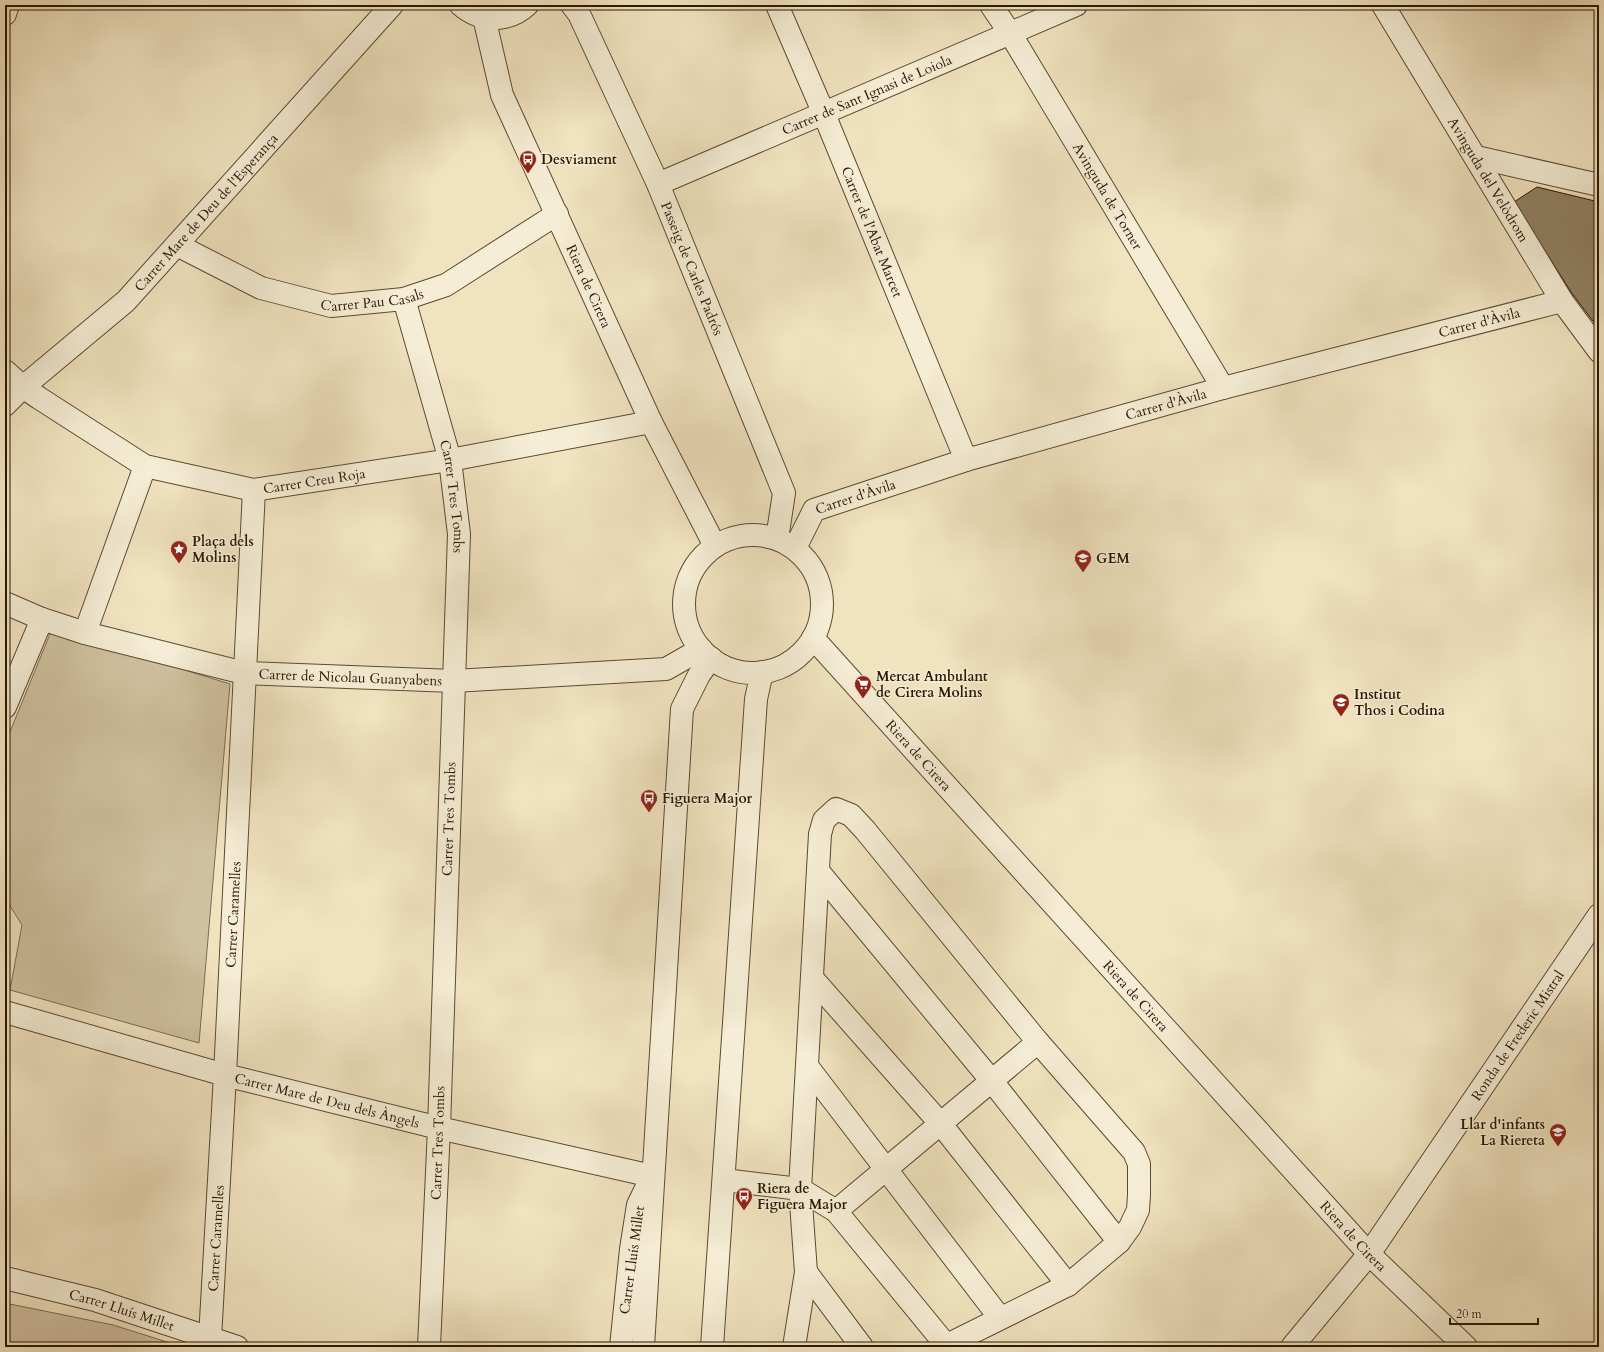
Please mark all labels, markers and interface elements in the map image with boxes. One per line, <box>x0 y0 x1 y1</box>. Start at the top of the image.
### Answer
street label: Carrer de Sant Ignasi de Loiola <box>779 50 954 139</box>
street label: Avinguda del Velòdrom <box>1444 114 1534 246</box>
street label: Carrer Mare de Deu de l'Esperança <box>130 129 282 295</box>
street label: Avinguda de Torner <box>1068 139 1148 254</box>
bus stop icon: Desviament <box>518 149 538 174</box>
place label: Desviament <box>541 150 617 169</box>
street label: Carrer de l'Abat Marcet <box>837 163 908 301</box>
street label: Passeig de Carles Padrós <box>657 199 728 338</box>
street label: Riera de Cirera <box>562 241 616 331</box>
street label: Carrer Pau Casals <box>318 284 426 315</box>
street label: Carrer d'Àvila <box>1437 303 1522 342</box>
street label: Carrer d'Àvila <box>1123 384 1209 424</box>
street label: Carrer Tres Tombs <box>435 438 469 554</box>
street label: Carrer Creu Roja <box>262 464 367 498</box>
street label: Carrer d'Àvila <box>813 474 898 518</box>
place label: Plaça dels Molins <box>192 532 254 567</box>
place icon: Plaça dels Molins <box>169 539 189 564</box>
school or university icon: GEM <box>1073 548 1093 573</box>
place label: GEM <box>1096 549 1130 568</box>
street label: Carrer de Nicolau Guanyabens <box>258 664 443 690</box>
place label: Mercat Ambulant de Cirera Molins <box>876 667 988 702</box>
supermarket icon: Mercat Ambulant de Cirera Molins <box>853 674 873 699</box>
place label: Institut Thos i Codina <box>1354 685 1445 720</box>
school or university icon: Institut Thos i Codina <box>1331 692 1351 717</box>
street label: Riera de Cirera <box>882 716 956 795</box>
street label: Carrer Tres Tombs <box>438 761 460 876</box>
bus stop icon: Figuera Major <box>639 788 659 813</box>
place label: Figuera Major <box>662 789 752 808</box>
street label: Carrer Caramelles <box>221 861 245 968</box>
street label: Riera de Cirera <box>1099 956 1173 1036</box>
street label: Ronda de Frederic Mistral <box>1466 966 1569 1104</box>
street label: Carrer Mare de Deu dels Àngels <box>233 1068 422 1132</box>
street label: Carrer Tres Tombs <box>427 1085 449 1200</box>
place label: Llar d'infants La Riereta <box>1460 1115 1545 1150</box>
school or university icon: Llar d'infants La Riereta <box>1548 1122 1568 1147</box>
place label: Riera de Figuera Major <box>757 1179 847 1214</box>
street label: Carrer Caramelles <box>203 1184 228 1292</box>
bus stop icon: Riera de Figuera Major <box>734 1186 754 1211</box>
street label: Riera de Cirera <box>1316 1197 1391 1275</box>
street label: Carrer Lluís Millet <box>615 1204 649 1315</box>
street label: Carrer Lluís Millet <box>67 1285 177 1335</box>
scale bar <box>1450 1300 1538 1326</box>
text: 20 m <box>1456 1306 1483 1322</box>

